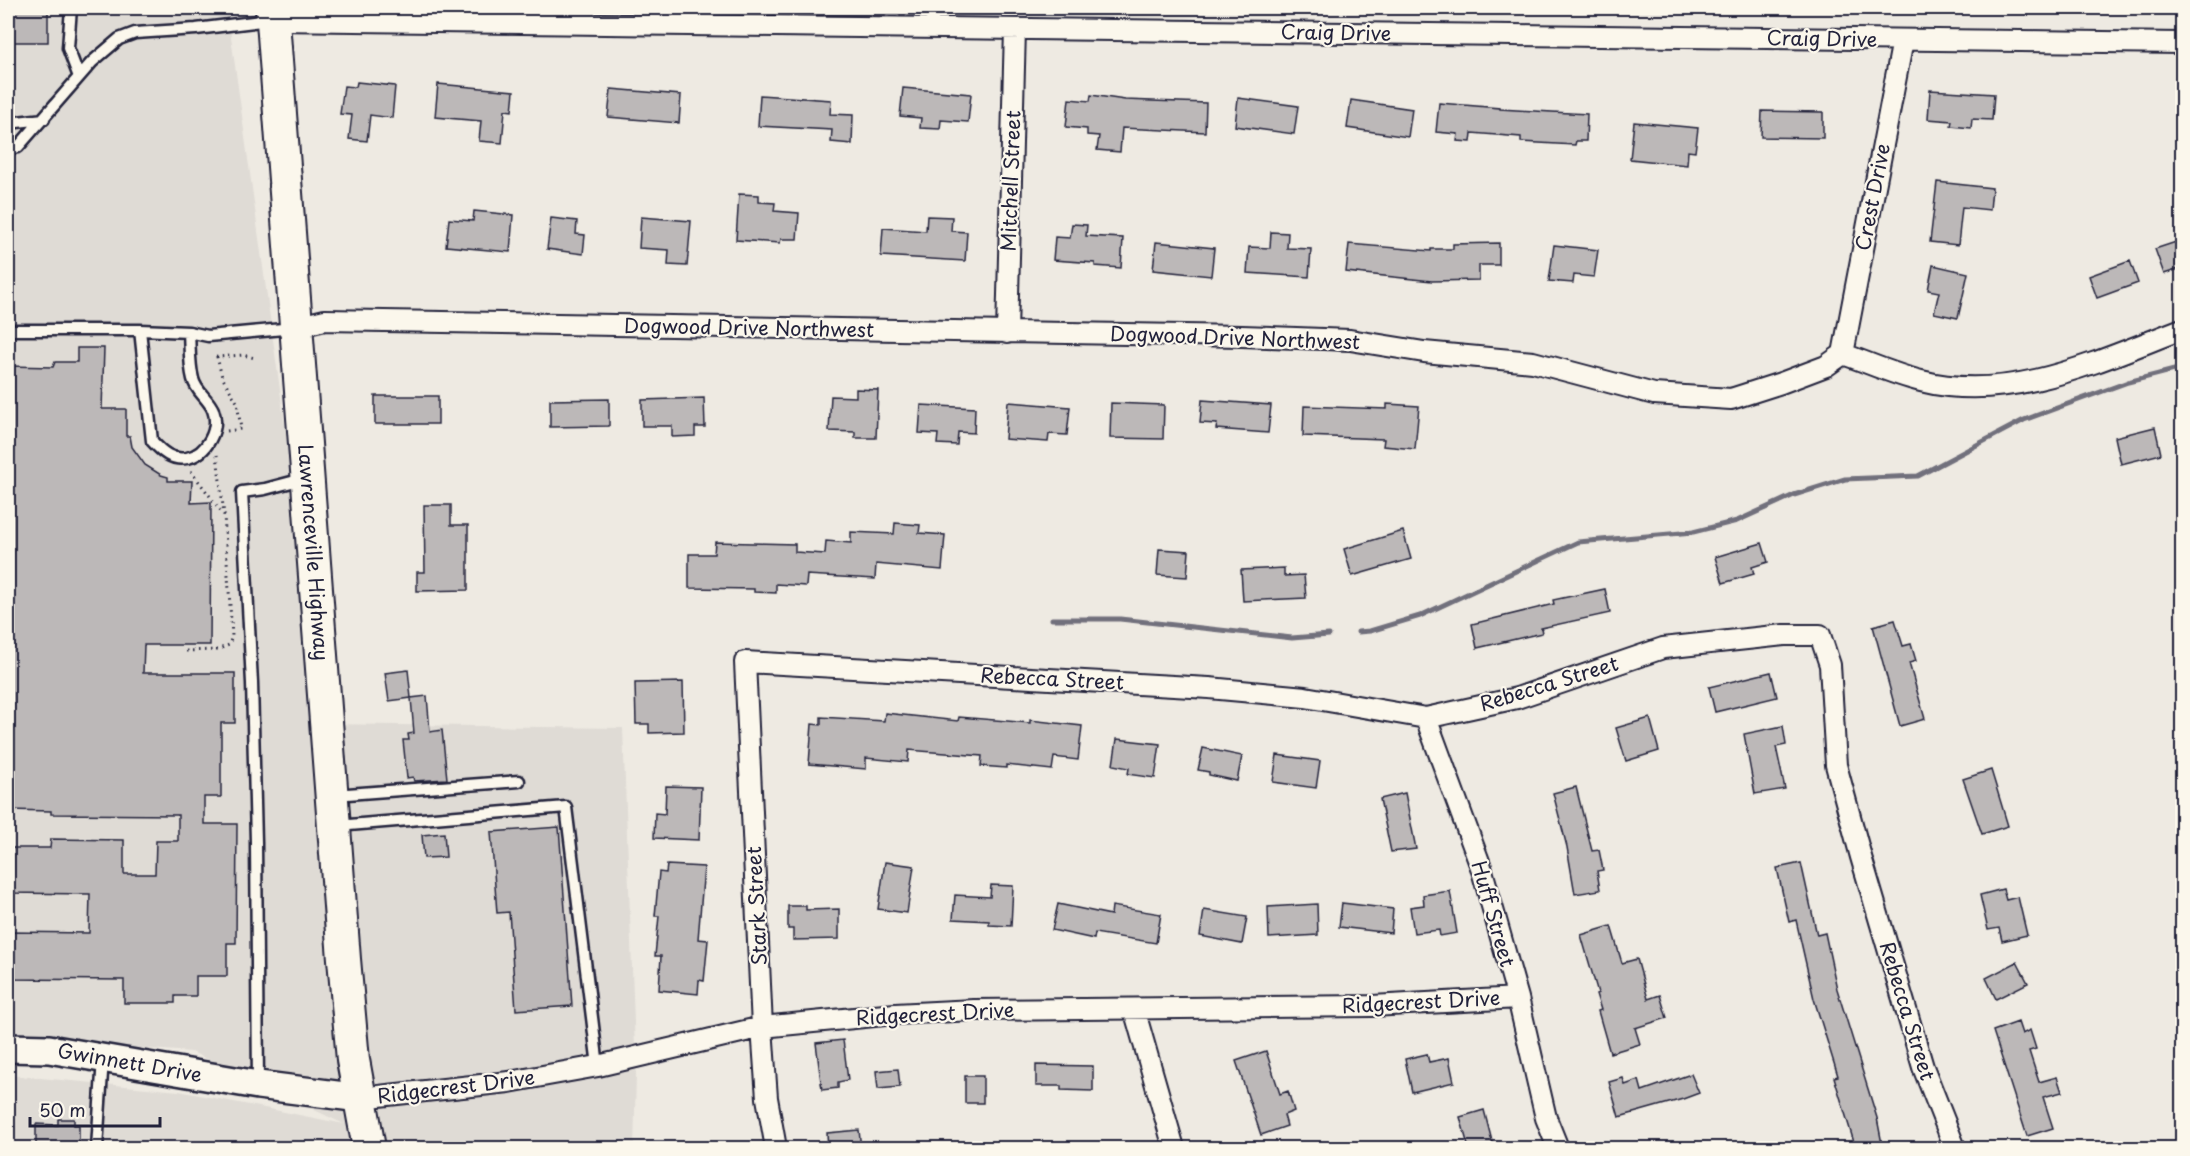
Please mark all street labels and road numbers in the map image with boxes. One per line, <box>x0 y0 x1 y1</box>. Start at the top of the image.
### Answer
street label: Craig Drive <box>1280 16 1392 48</box>
street label: Craig Drive <box>1766 22 1878 54</box>
street label: Mitchell Street <box>993 110 1027 252</box>
street label: Crest Drive <box>1847 141 1897 253</box>
street label: Dogwood Drive Northwest <box>624 310 874 344</box>
street label: Dogwood Drive Northwest <box>1110 318 1361 356</box>
street label: Lawrenceville Highway <box>291 443 337 662</box>
street label: Rebecca Street <box>1475 648 1622 718</box>
street label: Rebecca Street <box>979 659 1125 697</box>
street label: Stark Street <box>738 845 774 967</box>
street label: Huff Street <box>1464 857 1523 970</box>
street label: Rebecca Street <box>1873 937 1943 1084</box>
street label: Ridgecrest Drive <box>1341 982 1501 1020</box>
street label: Ridgecrest Drive <box>855 994 1015 1032</box>
street label: Gwinnett Drive <box>55 1035 205 1089</box>
street label: Ridgecrest Drive <box>375 1061 536 1111</box>

